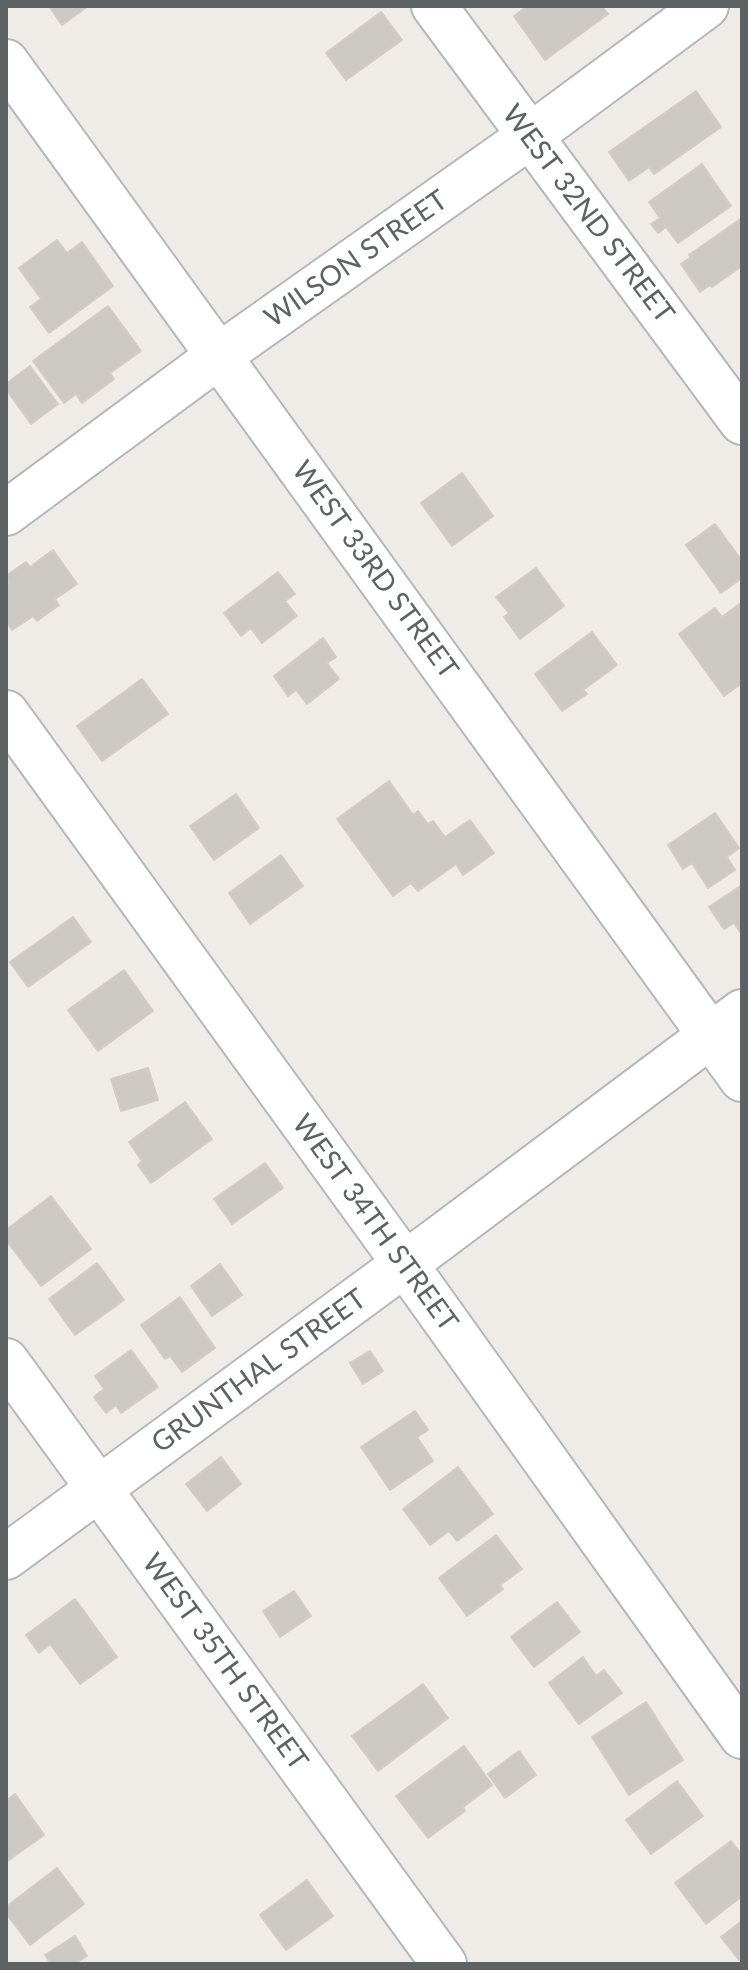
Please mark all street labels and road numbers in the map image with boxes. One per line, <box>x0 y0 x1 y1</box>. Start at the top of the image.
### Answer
street label: WEST 32ND STREET <box>495 98 681 330</box>
street label: WILSON STREET <box>258 183 454 335</box>
street label: WEST 33RD STREET <box>285 455 465 685</box>
street label: WEST 34TH STREET <box>285 1108 465 1338</box>
street label: GRUNTHAL STREET <box>145 1282 373 1460</box>
street label: WEST 35TH STREET <box>135 1547 315 1777</box>

